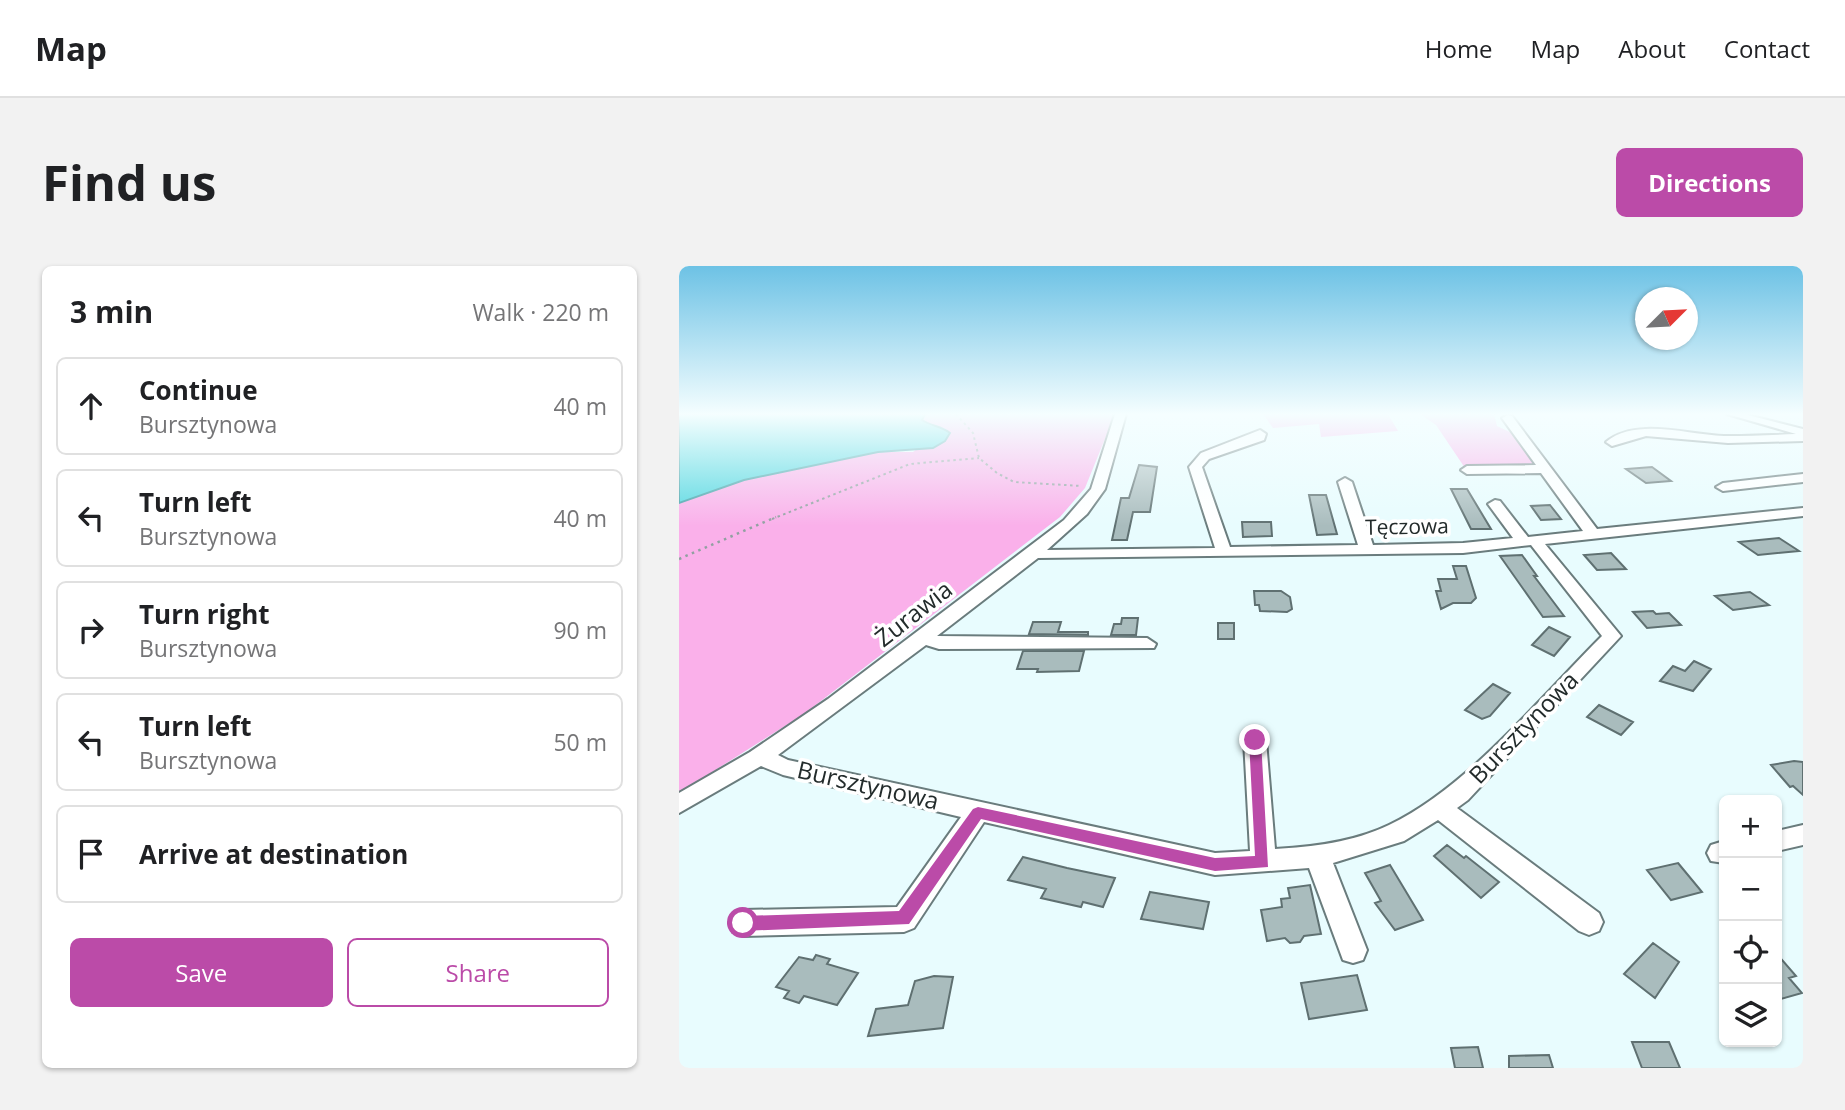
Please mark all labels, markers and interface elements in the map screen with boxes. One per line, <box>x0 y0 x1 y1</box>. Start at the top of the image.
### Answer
text: Map <box>35 26 107 71</box>
text: Home <box>1425 32 1493 65</box>
text: Map <box>1531 32 1580 65</box>
text: About <box>1618 32 1686 65</box>
text: Contact <box>1724 32 1810 65</box>
button: Directions <box>1616 148 1803 217</box>
text: Find us <box>42 149 216 215</box>
north arrow <box>1635 287 1698 350</box>
text: 3 min <box>70 291 153 332</box>
text: Walk · 220 m <box>472 296 609 328</box>
text: Continue <box>139 372 258 408</box>
icon: ahead <box>72 387 110 425</box>
text: 40 m <box>553 390 607 422</box>
text: Bursztynowa <box>139 408 277 440</box>
text: Turn left <box>139 484 251 520</box>
icon: left <box>72 499 110 537</box>
text: 40 m <box>553 502 607 534</box>
street label: Tęczowa <box>1365 511 1449 541</box>
text: Bursztynowa <box>139 520 277 552</box>
street label: Żurawia <box>868 572 959 653</box>
text: Turn right <box>139 596 270 632</box>
icon: right <box>72 611 110 649</box>
text: 90 m <box>553 614 607 646</box>
text: Bursztynowa <box>139 632 277 664</box>
street label: Bursztynowa <box>1461 664 1585 790</box>
text: Turn left <box>139 708 251 744</box>
icon: left <box>72 723 110 761</box>
route end <box>1239 724 1270 755</box>
text: 50 m <box>553 726 607 758</box>
text: Bursztynowa <box>139 744 277 776</box>
street label: Bursztynowa <box>794 752 942 817</box>
map controls <box>1719 795 1782 1047</box>
button: + <box>1719 795 1782 858</box>
icon: arrive <box>72 835 110 873</box>
text: Arrive at destination <box>139 836 408 872</box>
button: − <box>1719 858 1782 921</box>
route start <box>727 907 758 938</box>
button: locate <box>1719 921 1782 984</box>
button: Save <box>70 938 333 1007</box>
button: Share <box>347 938 609 1007</box>
button: layers <box>1719 984 1782 1047</box>

